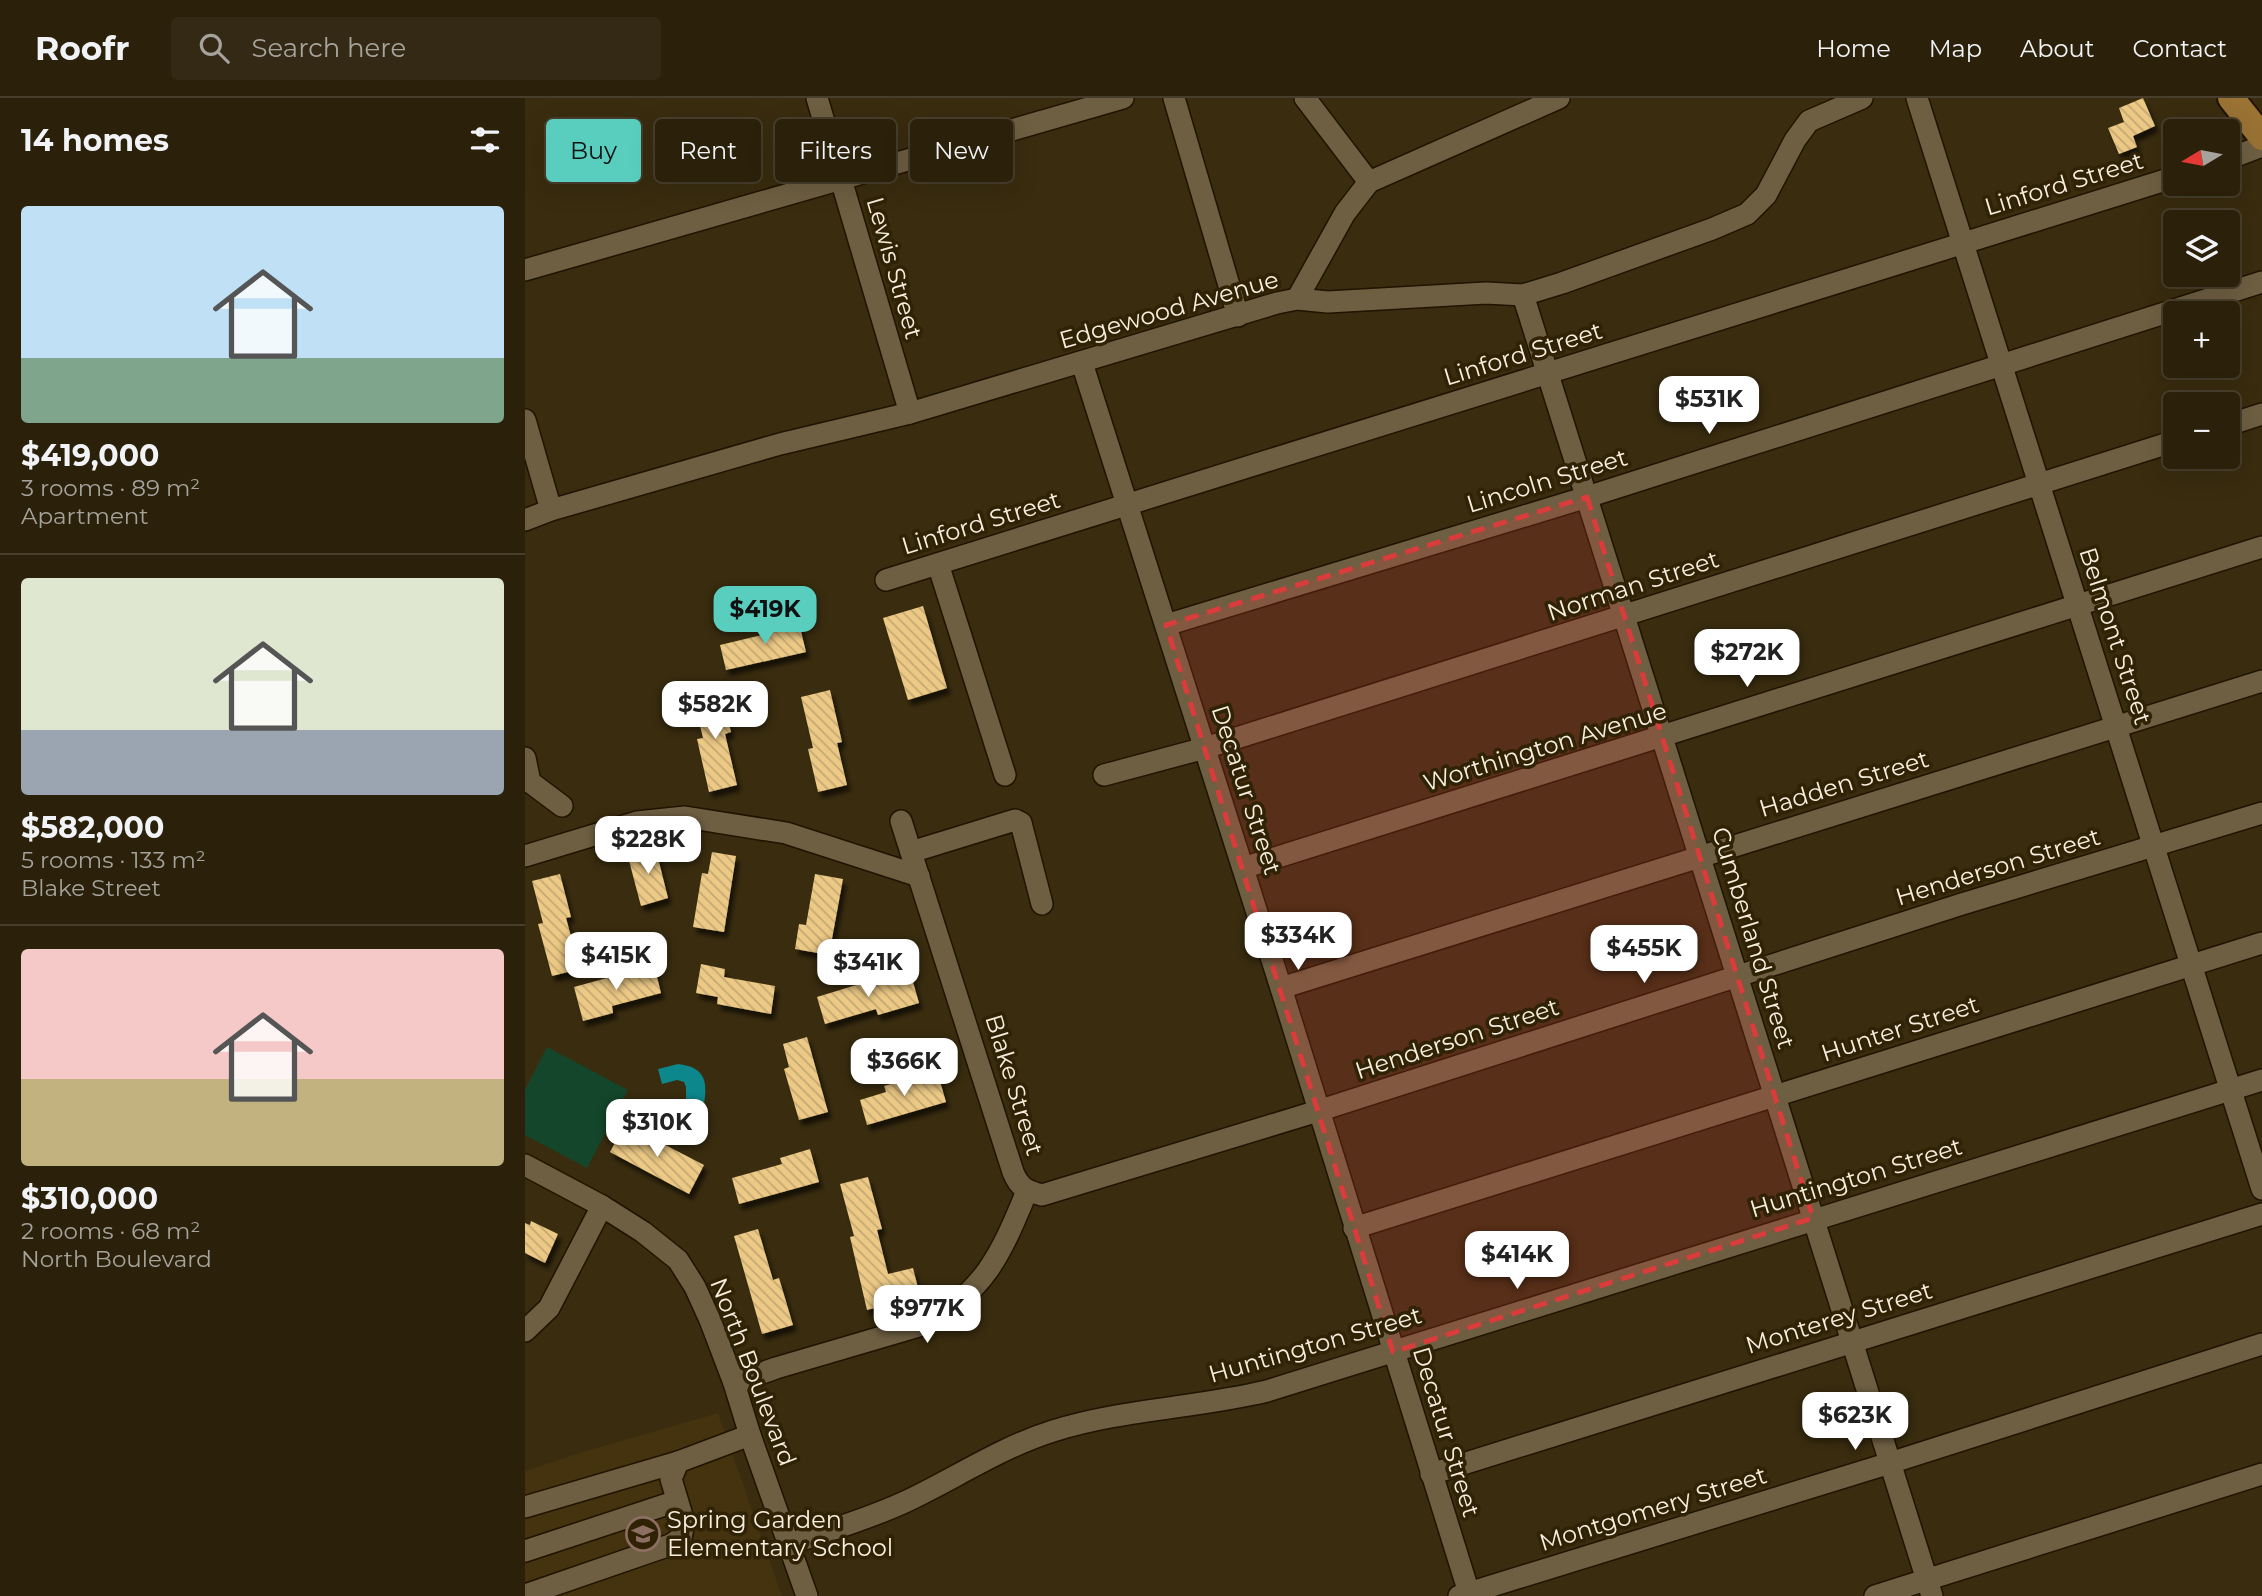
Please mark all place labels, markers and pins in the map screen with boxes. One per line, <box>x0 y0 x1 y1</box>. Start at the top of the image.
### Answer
pin: $531K <box>1660 376 1758 436</box>
pin: $419K <box>716 587 814 646</box>
pin: $272K <box>1698 630 1796 689</box>
pin: $582K <box>666 682 764 741</box>
pin: $228K <box>599 816 697 876</box>
pin: $334K <box>1249 912 1347 972</box>
pin: $455K <box>1595 926 1693 985</box>
pin: $415K <box>567 932 665 992</box>
pin: $341K <box>819 940 917 999</box>
pin: $366K <box>855 1038 953 1098</box>
pin: $310K <box>608 1100 706 1159</box>
pin: $414K <box>1468 1232 1566 1291</box>
pin: $977K <box>878 1286 976 1345</box>
pin: $623K <box>1806 1392 1904 1452</box>
place label: Spring Garden Elementary School <box>667 1505 893 1562</box>
school or university icon: Spring Garden Elementary School <box>624 1515 662 1553</box>

